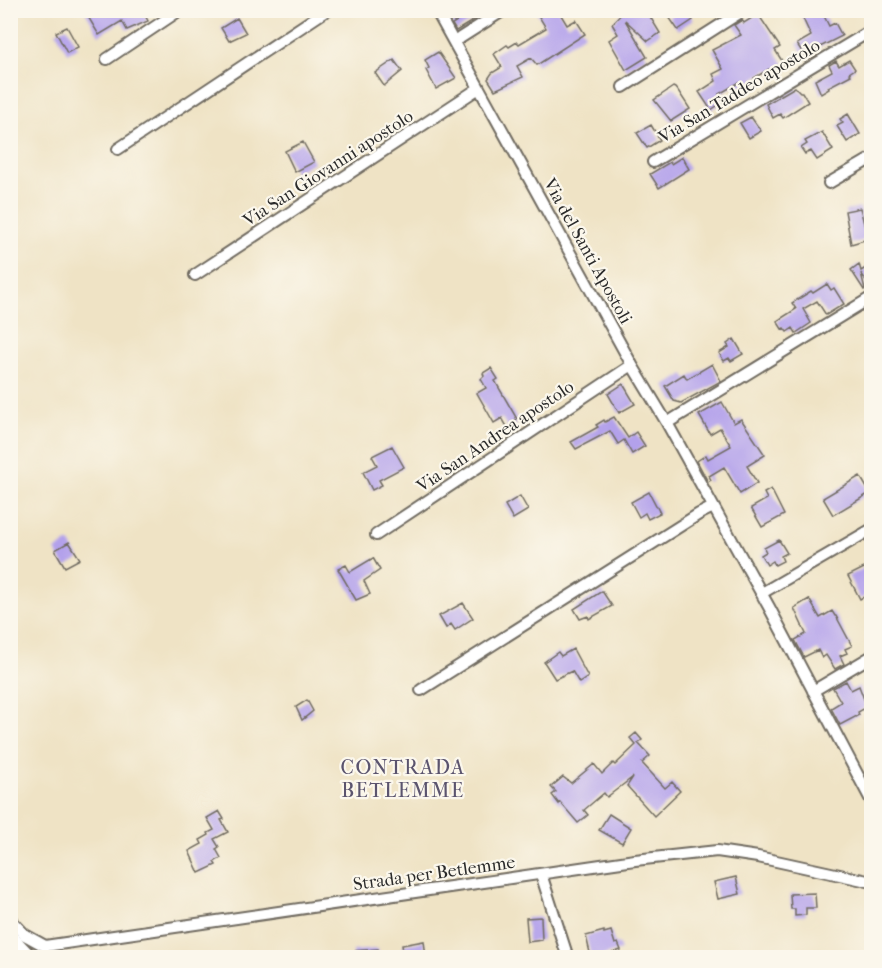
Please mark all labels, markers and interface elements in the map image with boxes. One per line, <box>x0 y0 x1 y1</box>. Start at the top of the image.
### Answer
street label: Via San Taddeo apostolo <box>654 35 824 149</box>
street label: Via San Giovanni apostolo <box>239 106 417 232</box>
street label: Via del Santi Apostoli <box>538 174 637 328</box>
street label: Via San Andrea apostolo <box>412 376 578 497</box>
district label: CONTRADA BETLEMME <box>341 756 465 802</box>
street label: Strada per Betlemme <box>352 852 517 895</box>

